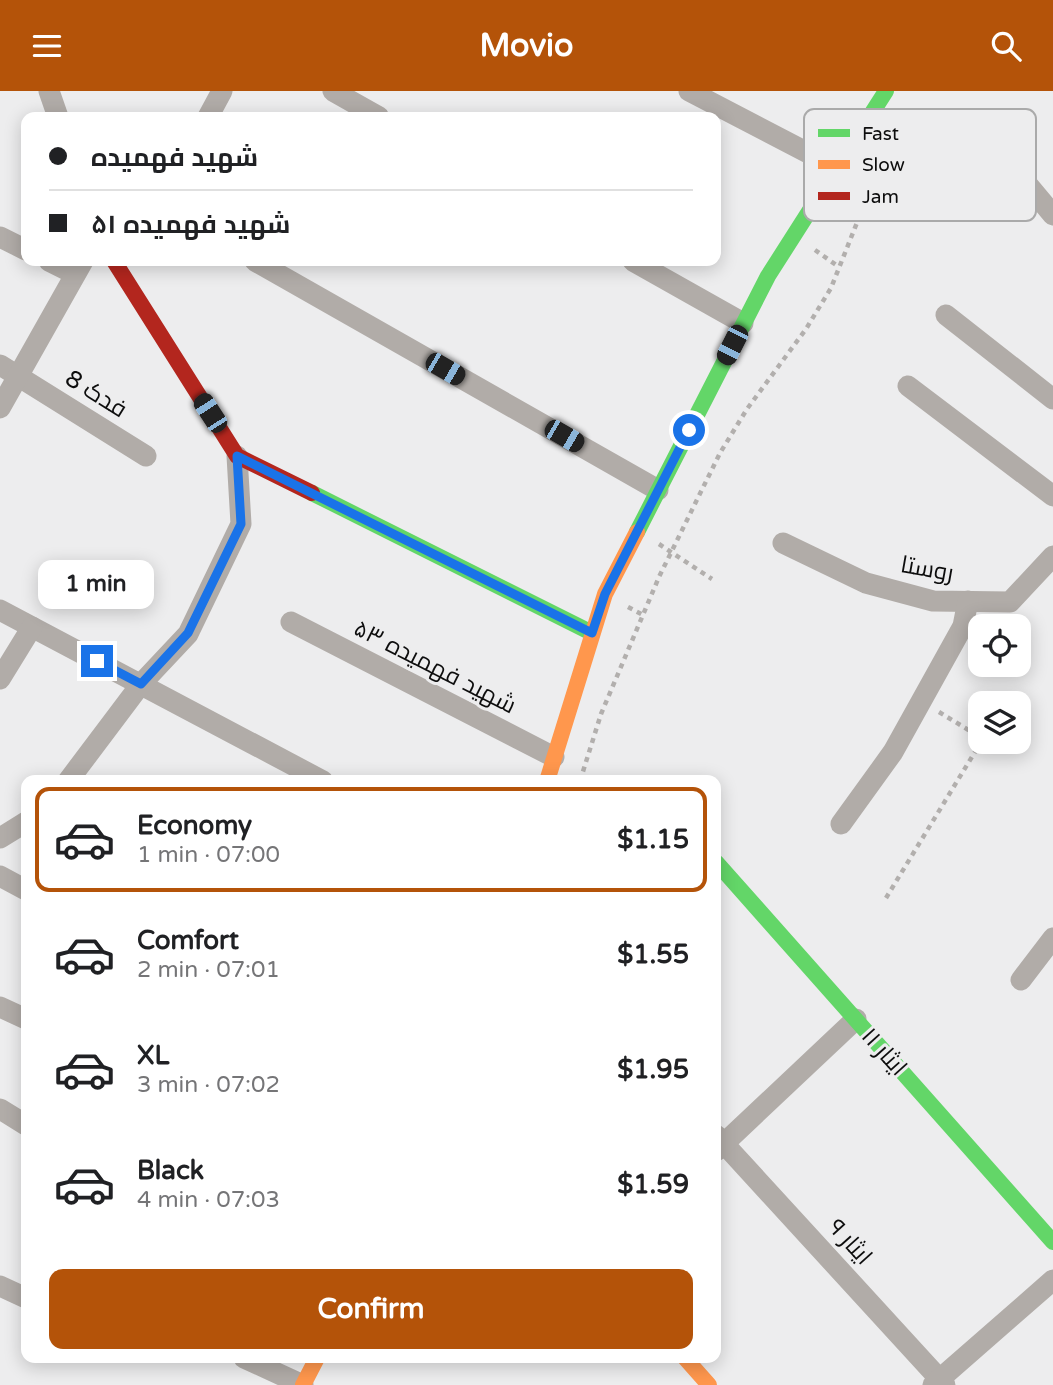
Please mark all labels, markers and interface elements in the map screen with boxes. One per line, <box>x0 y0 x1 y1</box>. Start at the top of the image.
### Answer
icon: menu <box>28 27 66 65</box>
text: Movio <box>479 27 574 65</box>
icon: search <box>987 27 1025 65</box>
legend <box>804 109 1036 221</box>
text: Fast <box>862 123 899 145</box>
text: شهید فهمیده <box>91 142 258 173</box>
text: Slow <box>862 154 905 176</box>
text: Jam <box>862 186 899 208</box>
text: شهید فهمیده ۵۱ <box>91 209 290 240</box>
car <box>714 322 751 368</box>
car <box>422 349 469 389</box>
street label: فدک 8 <box>60 364 132 424</box>
car <box>190 390 231 436</box>
route start <box>673 414 705 446</box>
car <box>541 416 588 456</box>
street label: روستا <box>898 550 956 588</box>
callout: 1 min <box>39 559 155 609</box>
text: 1 min <box>65 570 127 598</box>
street label: شهید فهمیده ۵۳ <box>349 614 521 720</box>
map controls <box>968 614 1031 754</box>
button: locate <box>968 614 1031 677</box>
route end <box>81 645 113 677</box>
button: layers <box>968 691 1031 754</box>
icon: car <box>53 808 116 871</box>
text: Economy <box>137 810 252 841</box>
text: $1.15 <box>617 824 689 855</box>
text: 1 min · 07:00 <box>137 841 280 869</box>
icon: car <box>53 923 116 986</box>
text: Comfort <box>137 925 239 956</box>
text: $1.55 <box>617 939 689 970</box>
text: 2 min · 07:01 <box>137 956 280 984</box>
street label: ایثار ۱۱ <box>855 1022 913 1082</box>
icon: car <box>53 1038 116 1101</box>
text: XL <box>137 1040 169 1071</box>
text: $1.95 <box>617 1054 689 1085</box>
text: 3 min · 07:02 <box>137 1071 280 1099</box>
icon: car <box>53 1153 116 1216</box>
text: Black <box>137 1155 204 1186</box>
text: $1.59 <box>617 1169 689 1200</box>
text: 4 min · 07:03 <box>137 1186 280 1214</box>
street label: ایثار ۹ <box>822 1213 878 1271</box>
button: Confirm <box>49 1269 693 1349</box>

